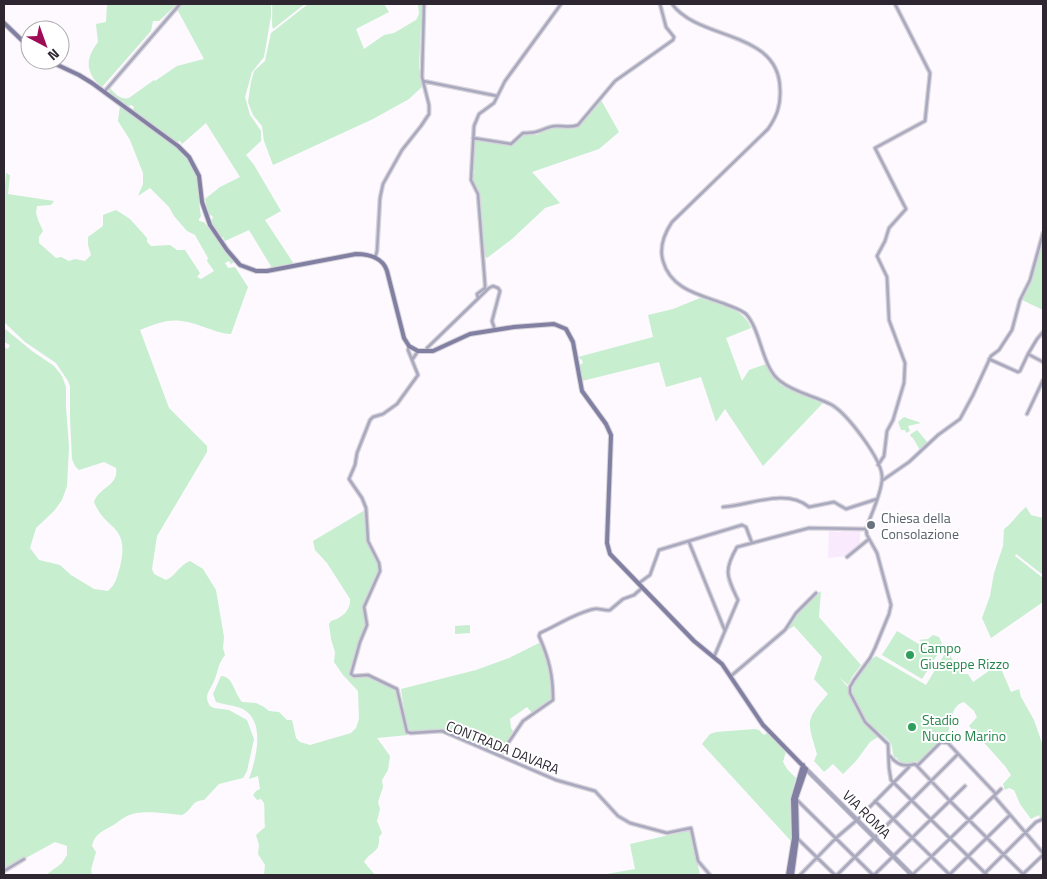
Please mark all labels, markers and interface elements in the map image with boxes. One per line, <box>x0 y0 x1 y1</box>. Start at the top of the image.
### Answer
north arrow <box>20 20 70 70</box>
text: N <box>43 44 64 66</box>
place label: Chiesa della Consolazione <box>881 507 959 544</box>
marker: Chiesa della Consolazione <box>865 519 877 531</box>
place label: Campo Giuseppe Rizzo <box>920 637 1009 674</box>
marker: Campo Giuseppe Rizzo <box>904 649 916 661</box>
place label: Stadio Nuccio Marino <box>922 709 1006 746</box>
street label: CONTRADA DAVARA <box>443 715 563 780</box>
marker: Stadio Nuccio Marino <box>906 721 918 733</box>
street label: VIA ROMA <box>838 785 896 843</box>

